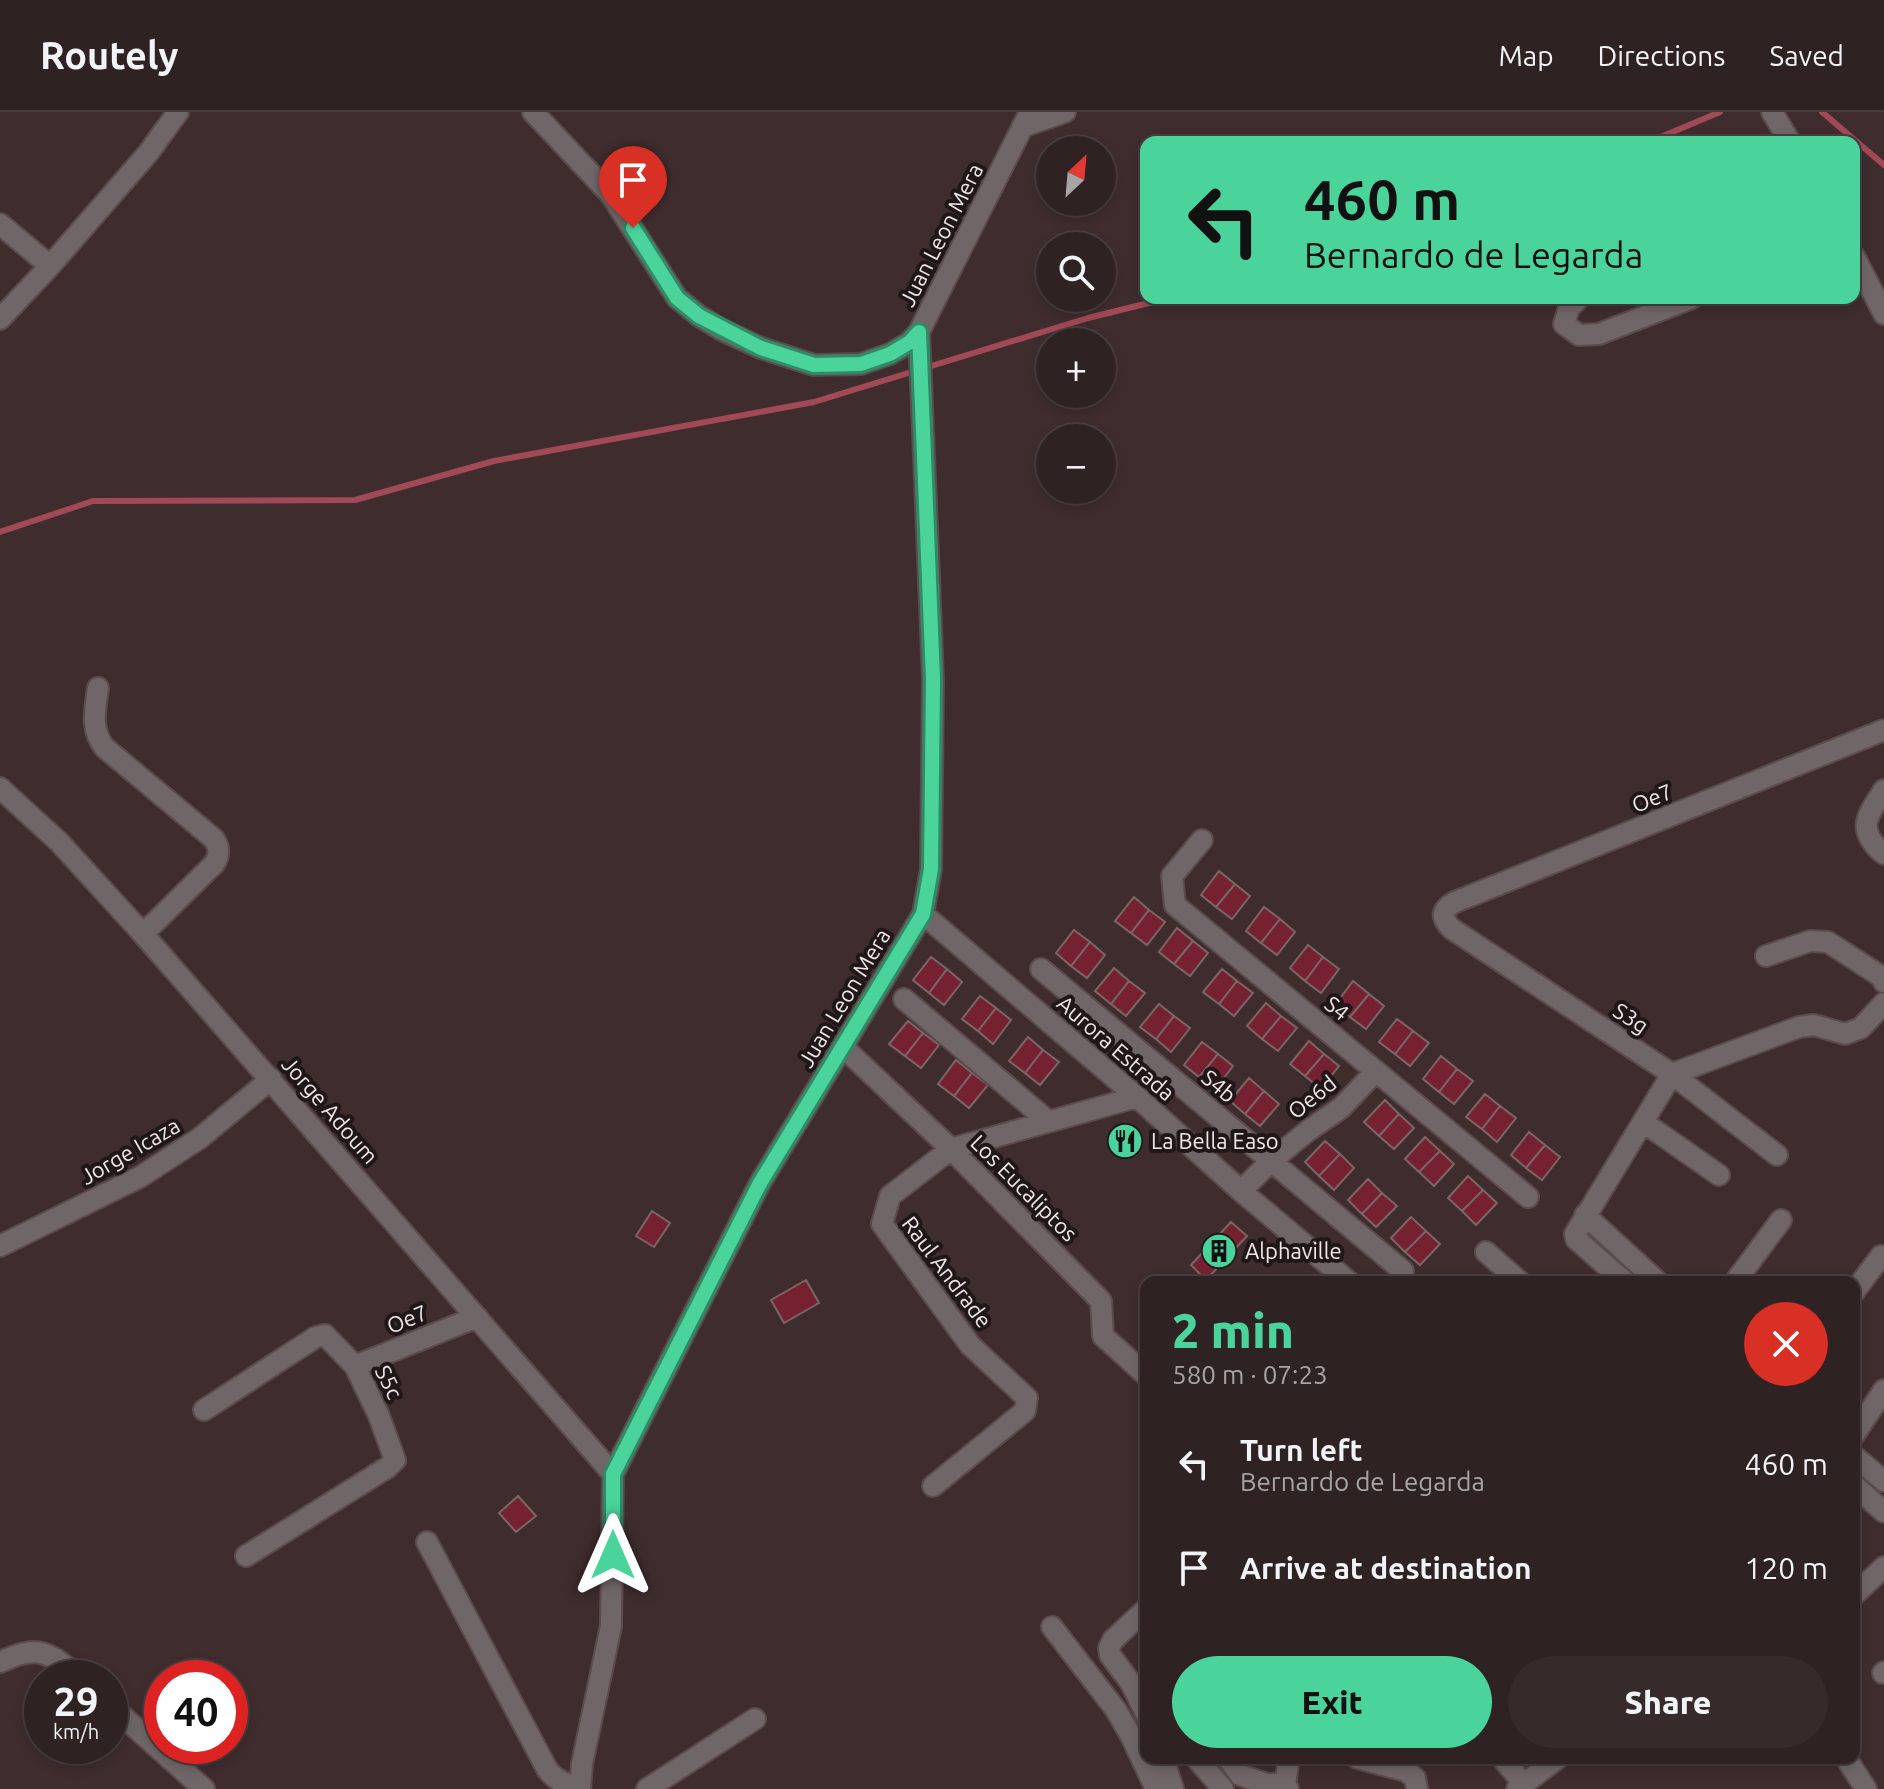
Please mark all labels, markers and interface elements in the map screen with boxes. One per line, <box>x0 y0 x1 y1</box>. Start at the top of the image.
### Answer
text: Routely <box>40 34 178 76</box>
text: Map <box>1498 40 1554 71</box>
text: Directions <box>1598 40 1725 71</box>
text: Saved <box>1769 40 1844 71</box>
north arrow <box>1036 136 1116 216</box>
map controls <box>1036 136 1116 504</box>
pin <box>599 146 667 228</box>
icon: arrive <box>611 158 655 202</box>
street label: Juan Leon Mera <box>894 159 987 310</box>
icon: left <box>1172 168 1276 272</box>
text: 460 m <box>1304 168 1460 231</box>
button: search <box>1036 232 1116 312</box>
text: Bernardo de Legarda <box>1304 234 1643 275</box>
button: + <box>1036 328 1116 408</box>
button: − <box>1036 424 1116 504</box>
street label: Oe7 <box>1628 778 1676 817</box>
street label: Juan Leon Mera <box>792 924 895 1071</box>
street label: Aurora Estrada <box>1053 990 1180 1105</box>
street label: S4 <box>1320 990 1354 1025</box>
street label: S3g <box>1609 997 1653 1038</box>
street label: Jorge Adoum <box>277 1051 384 1168</box>
street label: S4b <box>1197 1064 1241 1107</box>
street label: Oe6d <box>1283 1070 1341 1123</box>
street label: Jorge Icaza <box>76 1112 184 1189</box>
restaurant icon: La Bella Easo <box>1106 1122 1144 1160</box>
place label: La Bella Easo <box>1151 1128 1279 1153</box>
street label: Los Eucaliptos <box>966 1129 1083 1246</box>
street label: Raul Andrade <box>897 1211 997 1332</box>
building icon: Alphaville <box>1200 1232 1238 1270</box>
place label: Alphaville <box>1245 1238 1342 1263</box>
street label: Oe7 <box>383 1299 431 1338</box>
button: close <box>1744 1302 1828 1386</box>
text: 2 min <box>1172 1303 1294 1357</box>
text: 580 m · 07:23 <box>1172 1360 1328 1389</box>
street label: S5c <box>371 1361 408 1403</box>
text: Turn left <box>1240 1433 1362 1467</box>
icon: left <box>1172 1442 1216 1486</box>
text: 460 m <box>1744 1447 1828 1481</box>
text: Bernardo de Legarda <box>1240 1467 1485 1496</box>
position arrow <box>571 1513 655 1597</box>
icon: arrive <box>1172 1546 1216 1590</box>
text: Arrive at destination <box>1240 1551 1532 1585</box>
text: 120 m <box>1744 1551 1828 1585</box>
button: Exit <box>1172 1656 1492 1748</box>
button: Share <box>1508 1656 1828 1748</box>
speed limit sign: 40 <box>144 1660 248 1764</box>
text: 29 <box>53 1679 99 1724</box>
text: km/h <box>53 1720 99 1743</box>

